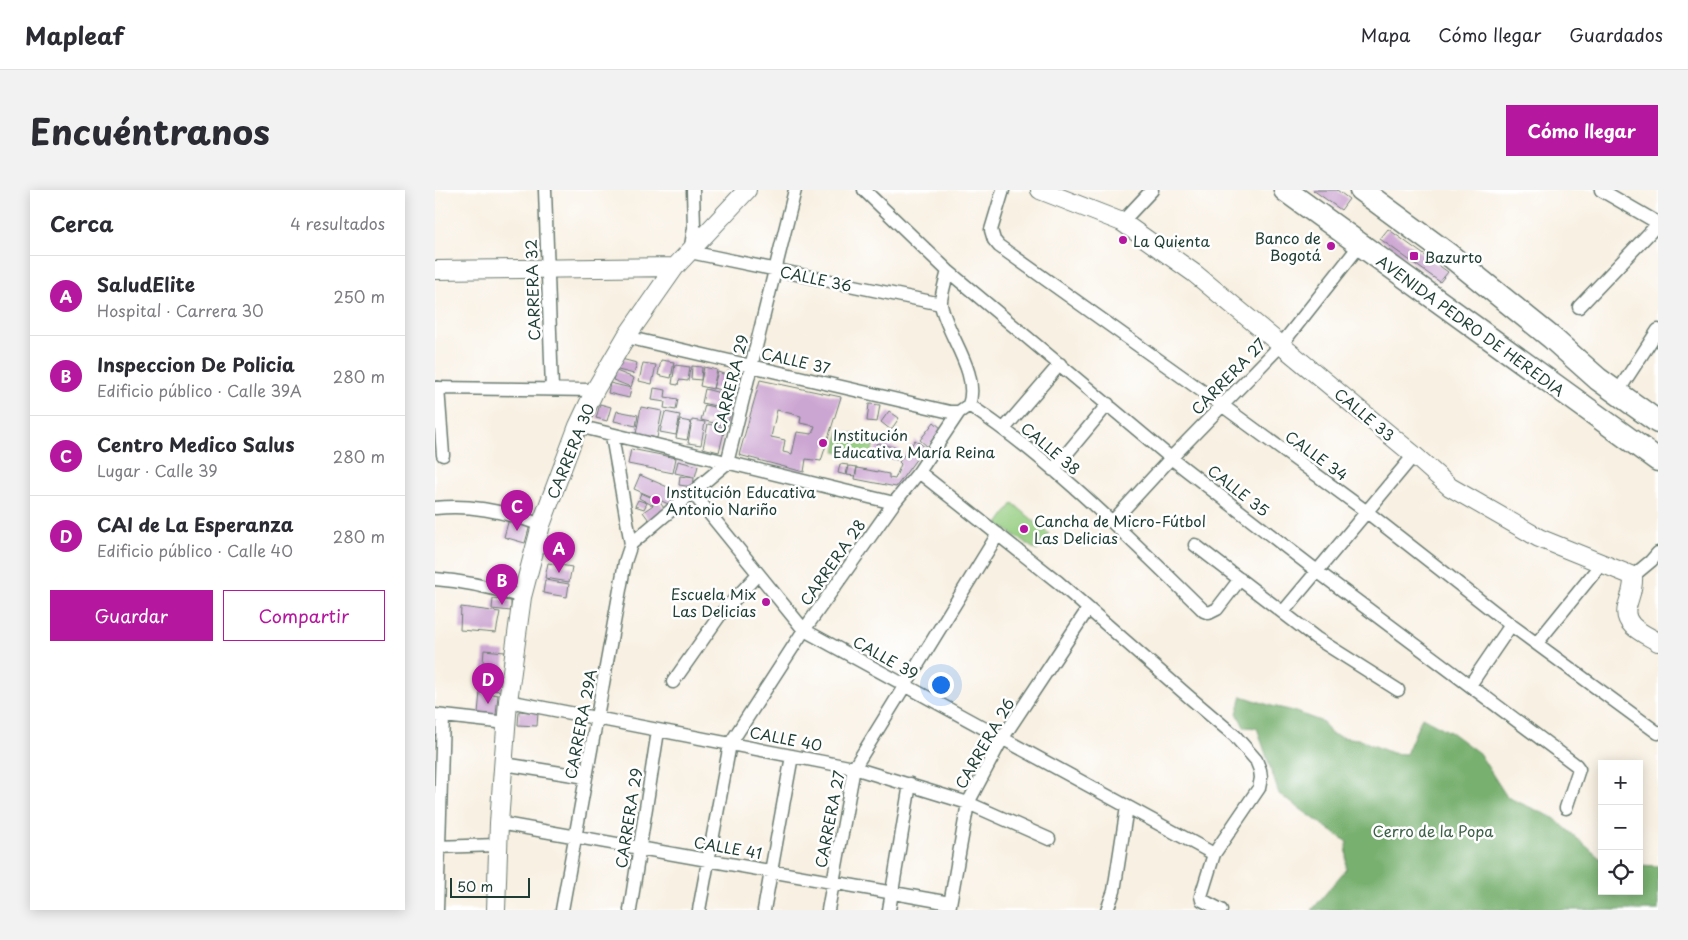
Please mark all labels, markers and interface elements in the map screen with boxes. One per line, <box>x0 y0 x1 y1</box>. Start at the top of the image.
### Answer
text: Mapleaf <box>25 17 124 53</box>
text: Mapa <box>1361 21 1410 48</box>
text: Cómo llegar <box>1438 21 1541 48</box>
text: Guardados <box>1569 21 1663 48</box>
text: Encuéntranos <box>30 104 270 157</box>
button: Cómo llegar <box>1506 105 1658 156</box>
text: Cerca <box>50 207 114 239</box>
text: 4 resultados <box>290 211 385 235</box>
place label: Banco de Bogotá <box>1255 226 1322 266</box>
place label: La Quienta <box>1133 229 1210 252</box>
marker: La Quienta <box>1117 234 1129 246</box>
street label: CARRERA 32 <box>519 239 545 341</box>
marker: Banco de Bogotá <box>1325 240 1337 252</box>
place label: Bazurto <box>1424 245 1482 268</box>
street label: AVENIDA PEDRO DE HEREDIA <box>1372 249 1570 401</box>
marker: Bazurto <box>1408 250 1420 262</box>
street label: CALLE 36 <box>778 259 854 297</box>
text: SaludElite <box>97 270 195 298</box>
text: A <box>60 284 72 308</box>
text: 250 m <box>334 284 385 308</box>
text: Hospital · Carrera 30 <box>97 298 264 322</box>
street label: CARRERA 29 <box>707 332 753 436</box>
street label: CARRERA 27 <box>1185 332 1271 420</box>
street label: CALLE 37 <box>759 341 833 379</box>
text: Inspeccion De Policia <box>97 350 295 378</box>
text: B <box>61 364 71 388</box>
text: 280 m <box>333 364 385 388</box>
text: Edificio público · Calle 39A <box>97 378 302 402</box>
street label: CALLE 33 <box>1330 382 1400 446</box>
street label: CARRERA 30 <box>540 400 600 502</box>
street label: CALLE 38 <box>1016 416 1086 480</box>
place label: Institución Educativa María Reina <box>833 423 996 463</box>
street label: CALLE 34 <box>1281 424 1353 486</box>
text: Centro Medico Salus <box>97 430 294 458</box>
marker: Institución Educativa María Reina <box>817 437 829 449</box>
text: C <box>60 444 72 468</box>
text: 280 m <box>333 444 385 468</box>
text: Lugar · Calle 39 <box>97 458 218 482</box>
street label: CALLE 35 <box>1203 459 1275 521</box>
place label: Institución Educativa Antonio Nariño <box>666 480 816 520</box>
pin: C <box>501 490 533 531</box>
marker: Institución Educativa Antonio Nariño <box>650 494 662 506</box>
place label: Cancha de Micro-Fútbol Las Delicias <box>1034 509 1206 549</box>
text: CAI de La Esperanza <box>97 510 293 538</box>
street label: CARRERA 28 <box>794 514 870 610</box>
marker: Cancha de Micro-Fútbol Las Delicias <box>1018 523 1030 535</box>
text: D <box>60 524 72 548</box>
text: 280 m <box>333 524 385 548</box>
pin: A <box>543 532 575 573</box>
text: Edificio público · Calle 40 <box>97 538 293 562</box>
pin: B <box>486 564 518 605</box>
place label: Escuela Mix Las Delicias <box>671 582 756 622</box>
button: Guardar <box>50 590 213 641</box>
button: Compartir <box>223 590 385 641</box>
marker: Escuela Mix Las Delicias <box>760 596 772 608</box>
street label: CALLE 39 <box>849 630 923 684</box>
pin: D <box>472 663 504 704</box>
street label: CARRERA 29A <box>558 667 602 781</box>
your location <box>928 672 954 698</box>
street label: CARRERA 26 <box>949 693 1019 793</box>
street label: CALLE 40 <box>748 720 824 756</box>
map controls <box>1598 760 1643 895</box>
button: + <box>1598 760 1643 805</box>
street label: CARRERA 29 <box>609 766 647 870</box>
street label: CARRERA 27 <box>808 768 850 870</box>
button: − <box>1598 805 1643 850</box>
park label: Cerro de la Popa <box>1373 819 1494 842</box>
street label: CALLE 41 <box>692 830 764 864</box>
button: locate <box>1598 850 1643 895</box>
scale bar <box>450 875 530 898</box>
text: 50 m <box>457 876 493 897</box>

